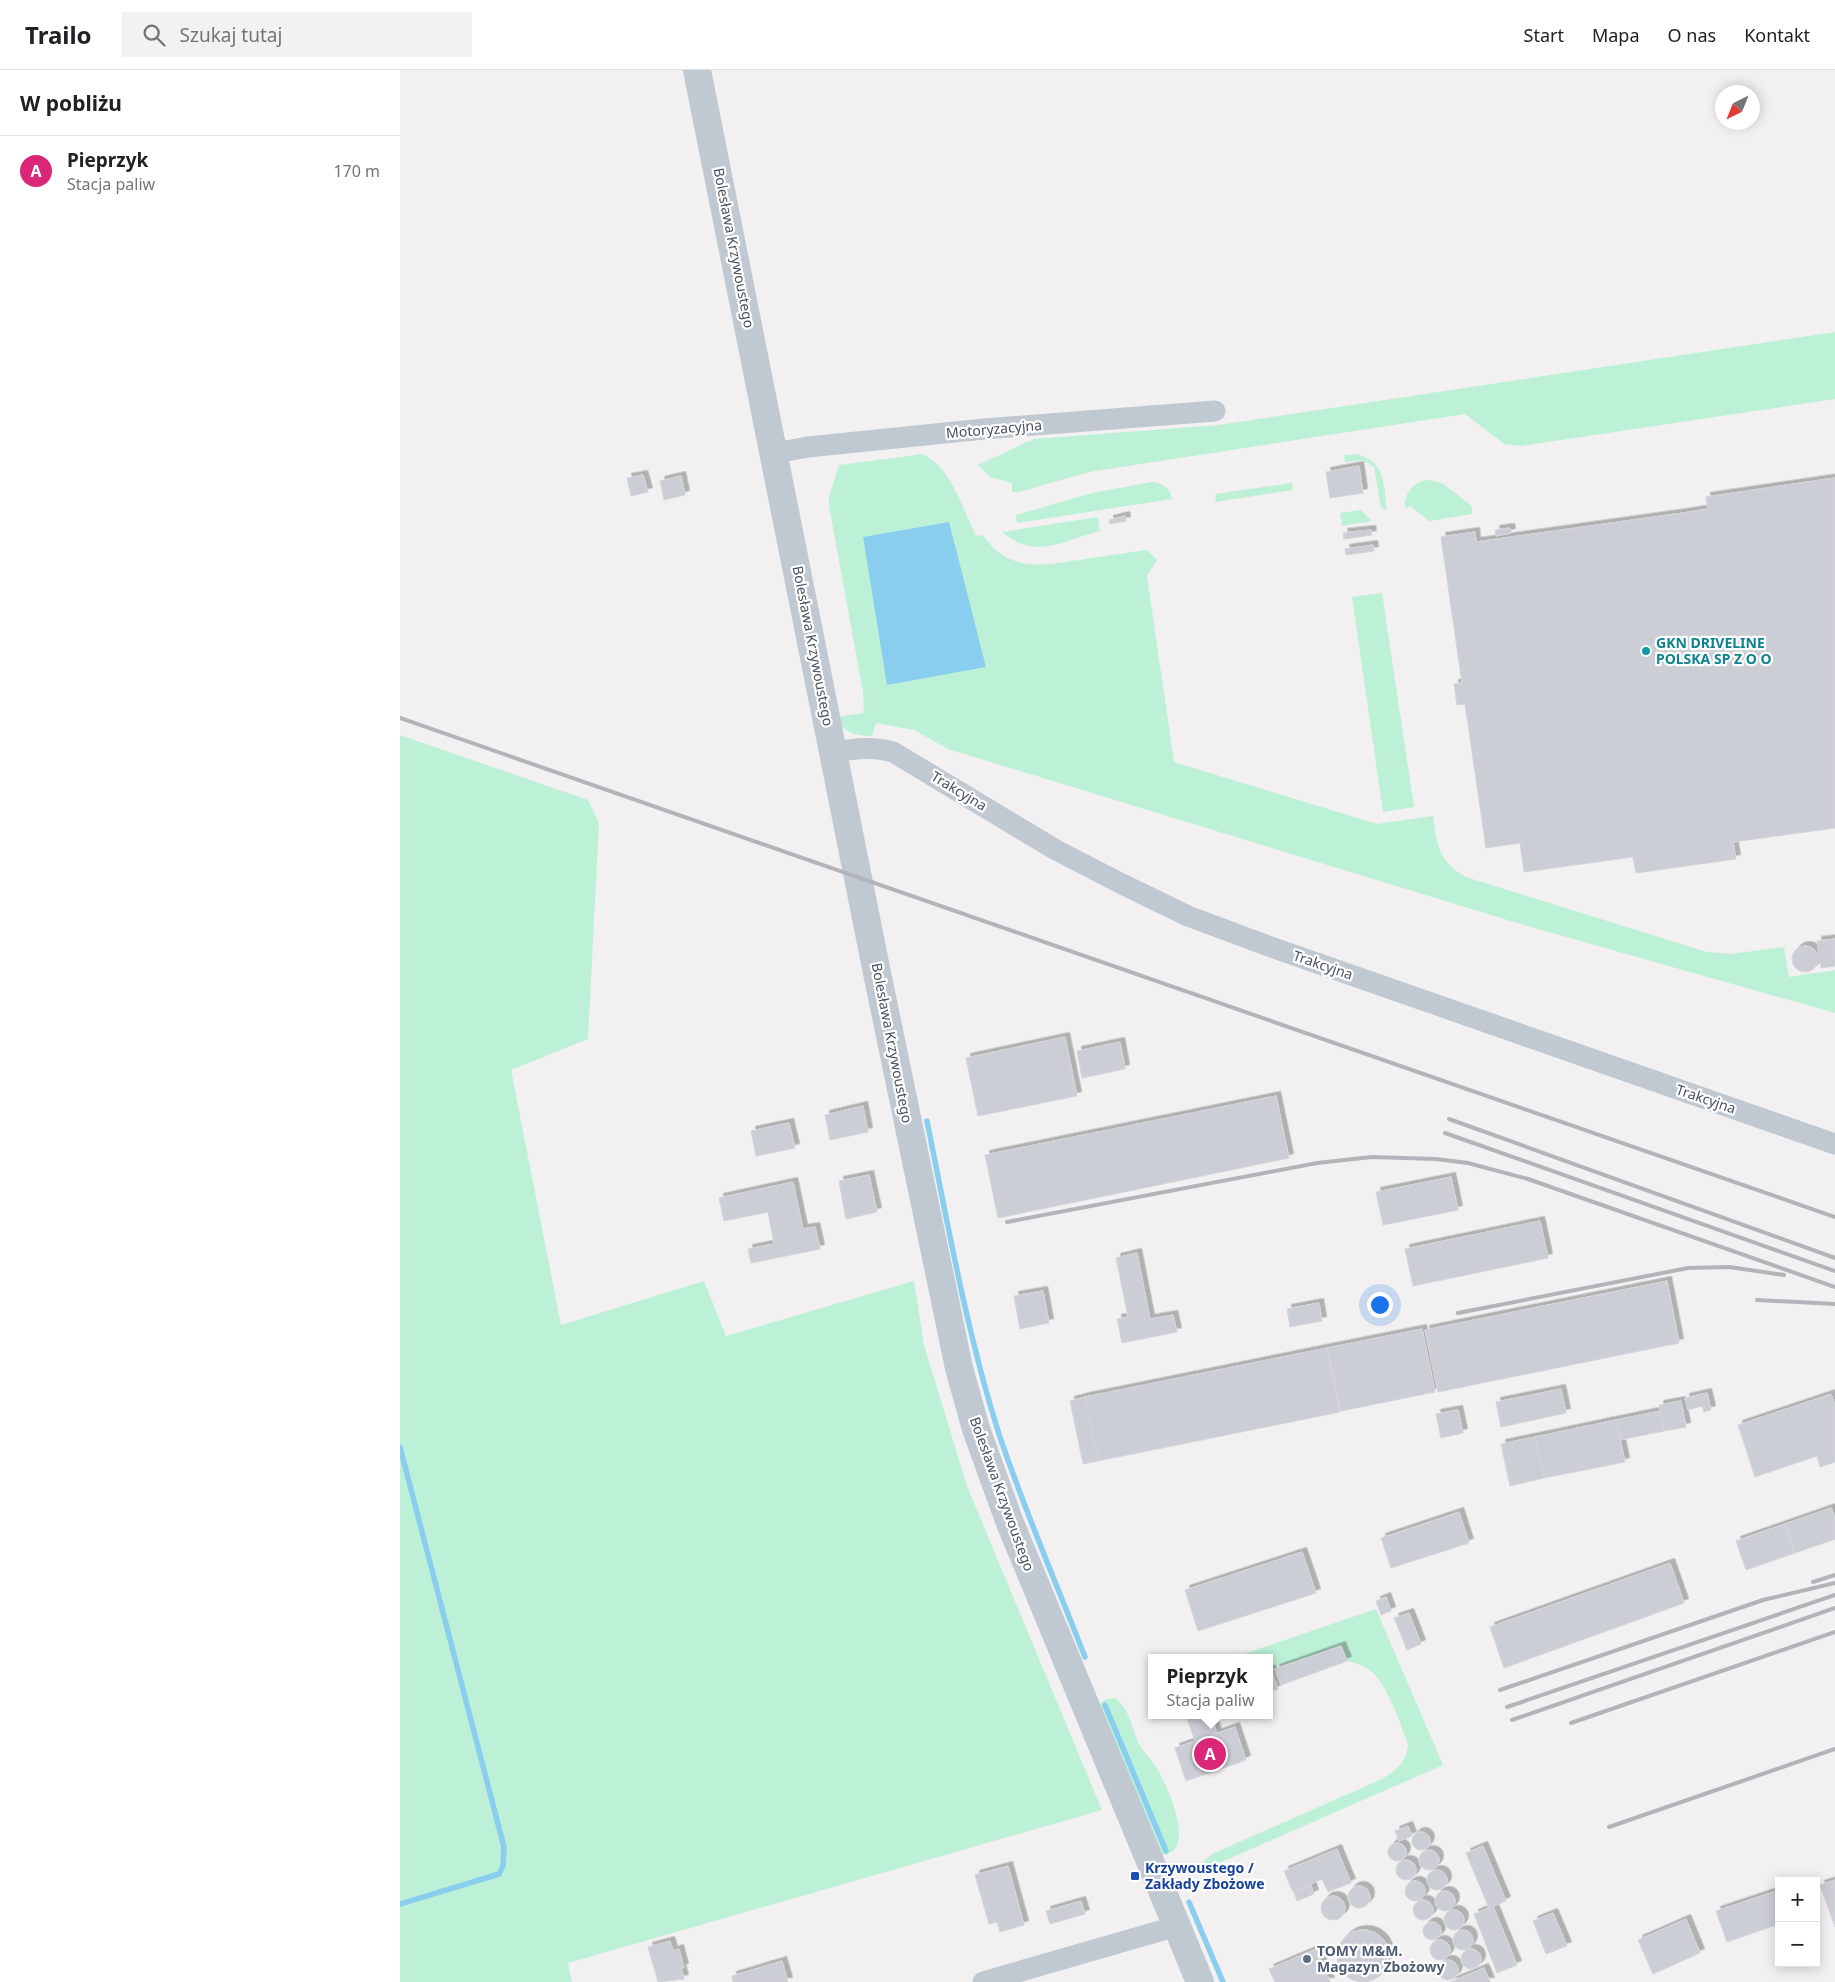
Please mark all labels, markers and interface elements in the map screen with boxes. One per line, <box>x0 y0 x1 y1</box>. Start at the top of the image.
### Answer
search box <box>122 12 472 57</box>
text: Trailo <box>25 18 92 51</box>
icon: search <box>140 21 168 49</box>
text: Szukaj tutaj <box>180 22 282 48</box>
text: Start <box>1524 23 1564 47</box>
text: Mapa <box>1592 23 1640 47</box>
text: O nas <box>1668 23 1716 47</box>
text: Kontakt <box>1744 23 1810 47</box>
north arrow <box>1715 85 1760 130</box>
text: W pobliżu <box>20 89 122 117</box>
text: Pieprzyk <box>67 147 148 173</box>
text: A <box>30 160 42 182</box>
text: 170 m <box>333 160 380 182</box>
street label: Bolesława Krzywoustego <box>710 166 759 330</box>
text: Stacja paliw <box>67 173 155 195</box>
street label: Motoryzacyjna <box>945 415 1043 442</box>
street label: Bolesława Krzywoustego <box>789 564 838 728</box>
place label: GKN DRIVELINE POLSKA SP Z O O <box>1656 633 1772 668</box>
marker: GKN DRIVELINE POLSKA SP Z O O <box>1640 645 1652 657</box>
street label: Trakcyjna <box>928 766 991 815</box>
street label: Trakcyjna <box>1291 945 1356 984</box>
street label: Bolesława Krzywoustego <box>868 961 917 1125</box>
street label: Trakcyjna <box>1674 1079 1739 1118</box>
your location <box>1367 1292 1393 1318</box>
street label: Bolesława Krzywoustego <box>966 1414 1039 1574</box>
popup <box>1148 1654 1273 1719</box>
text: Pieprzyk <box>1166 1663 1248 1689</box>
text: Stacja paliw <box>1166 1689 1255 1711</box>
pin: A <box>1194 1735 1226 1773</box>
place label: Krzywoustego / Zakłady Zbożowe <box>1145 1858 1265 1893</box>
marker: Krzywoustego / Zakłady Zbożowe <box>1129 1870 1141 1882</box>
map controls <box>1775 1877 1820 1967</box>
button: + <box>1775 1877 1820 1922</box>
button: − <box>1775 1922 1820 1967</box>
place label: TOMY M&M. Magazyn Zbożowy <box>1317 1941 1444 1976</box>
marker: TOMY M&M. Magazyn Zbożowy <box>1301 1953 1313 1965</box>

